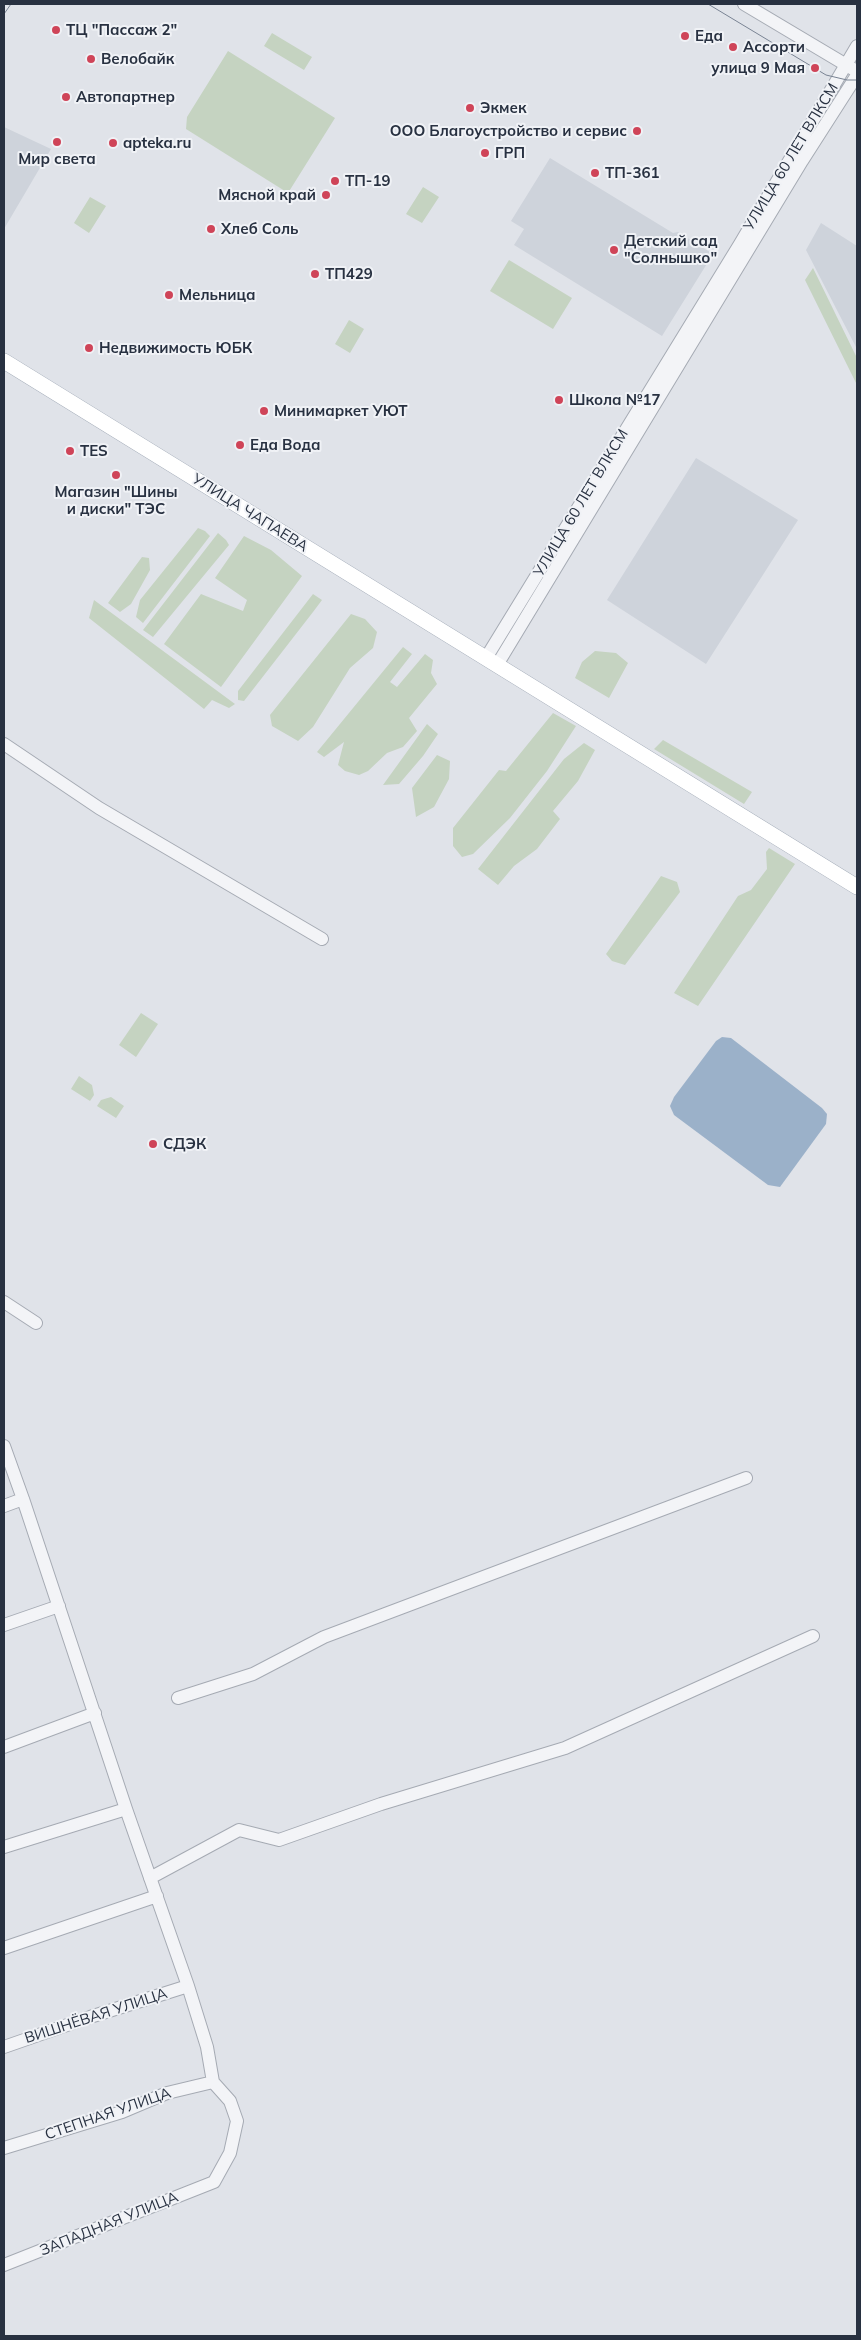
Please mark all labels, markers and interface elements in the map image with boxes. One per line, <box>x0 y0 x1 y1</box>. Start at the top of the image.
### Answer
place label: ТЦ "Пассаж 2" <box>66 21 177 39</box>
marker: ТЦ "Пассаж 2" <box>50 24 62 36</box>
place label: Еда <box>695 27 723 45</box>
marker: Еда <box>679 30 691 42</box>
place label: Ассорти <box>743 38 805 56</box>
marker: Ассорти <box>727 41 739 53</box>
place label: Велобайк <box>101 50 174 68</box>
marker: Велобайк <box>85 53 97 65</box>
place label: улица 9 Мая <box>711 59 805 77</box>
marker: улица 9 Мая <box>809 62 821 74</box>
street label: УЛИЦА 60 ЛЕТ ВЛКСМ <box>740 80 842 234</box>
place label: Автопартнер <box>76 88 175 106</box>
marker: Автопартнер <box>60 91 72 103</box>
place label: Экмек <box>480 99 526 117</box>
marker: Экмек <box>464 102 476 114</box>
place label: ООО Благоустройство и сервис <box>390 122 627 140</box>
marker: ООО Благоустройство и сервис <box>631 125 643 137</box>
place label: apteka.ru <box>123 134 191 152</box>
marker: Мир света <box>51 136 63 148</box>
marker: apteka.ru <box>107 137 119 149</box>
place label: ГРП <box>495 144 525 162</box>
marker: ГРП <box>479 147 491 159</box>
place label: Мир света <box>18 150 96 168</box>
place label: ТП-361 <box>605 164 659 182</box>
marker: ТП-361 <box>589 167 601 179</box>
place label: ТП-19 <box>345 172 390 190</box>
marker: ТП-19 <box>329 175 341 187</box>
place label: Мясной край <box>218 186 316 204</box>
marker: Мясной край <box>320 189 332 201</box>
place label: Хлеб Соль <box>221 220 299 238</box>
marker: Хлеб Соль <box>205 223 217 235</box>
place label: Детский сад "Солнышко" <box>624 232 718 267</box>
marker: Детский сад "Солнышко" <box>608 244 620 256</box>
place label: ТП429 <box>325 265 373 283</box>
marker: ТП429 <box>309 268 321 280</box>
place label: Мельница <box>179 286 256 304</box>
marker: Мельница <box>163 289 175 301</box>
place label: Недвижимость ЮБК <box>99 339 252 357</box>
marker: Недвижимость ЮБК <box>83 342 95 354</box>
place label: Школа №17 <box>569 391 660 409</box>
marker: Школа №17 <box>553 394 565 406</box>
place label: Минимаркет УЮТ <box>274 402 408 420</box>
marker: Минимаркет УЮТ <box>258 405 270 417</box>
street label: УЛИЦА 60 ЛЕТ ВЛКСМ <box>530 426 632 580</box>
place label: Еда Вода <box>250 436 320 454</box>
marker: Еда Вода <box>234 439 246 451</box>
place label: TES <box>80 442 108 460</box>
marker: TES <box>64 445 76 457</box>
marker: Магазин "Шины и диски" ТЭС <box>110 469 122 481</box>
street label: УЛИЦА ЧАПАЕВА <box>189 470 311 556</box>
place label: Магазин "Шины и диски" ТЭС <box>54 483 178 518</box>
place label: СДЭК <box>163 1135 206 1153</box>
marker: СДЭК <box>147 1138 159 1150</box>
street label: ВИШНЁВАЯ УЛИЦА <box>22 1984 170 2048</box>
street label: СТЕПНАЯ УЛИЦА <box>43 2084 173 2144</box>
street label: ЗАПАДНАЯ УЛИЦА <box>37 2188 181 2260</box>

